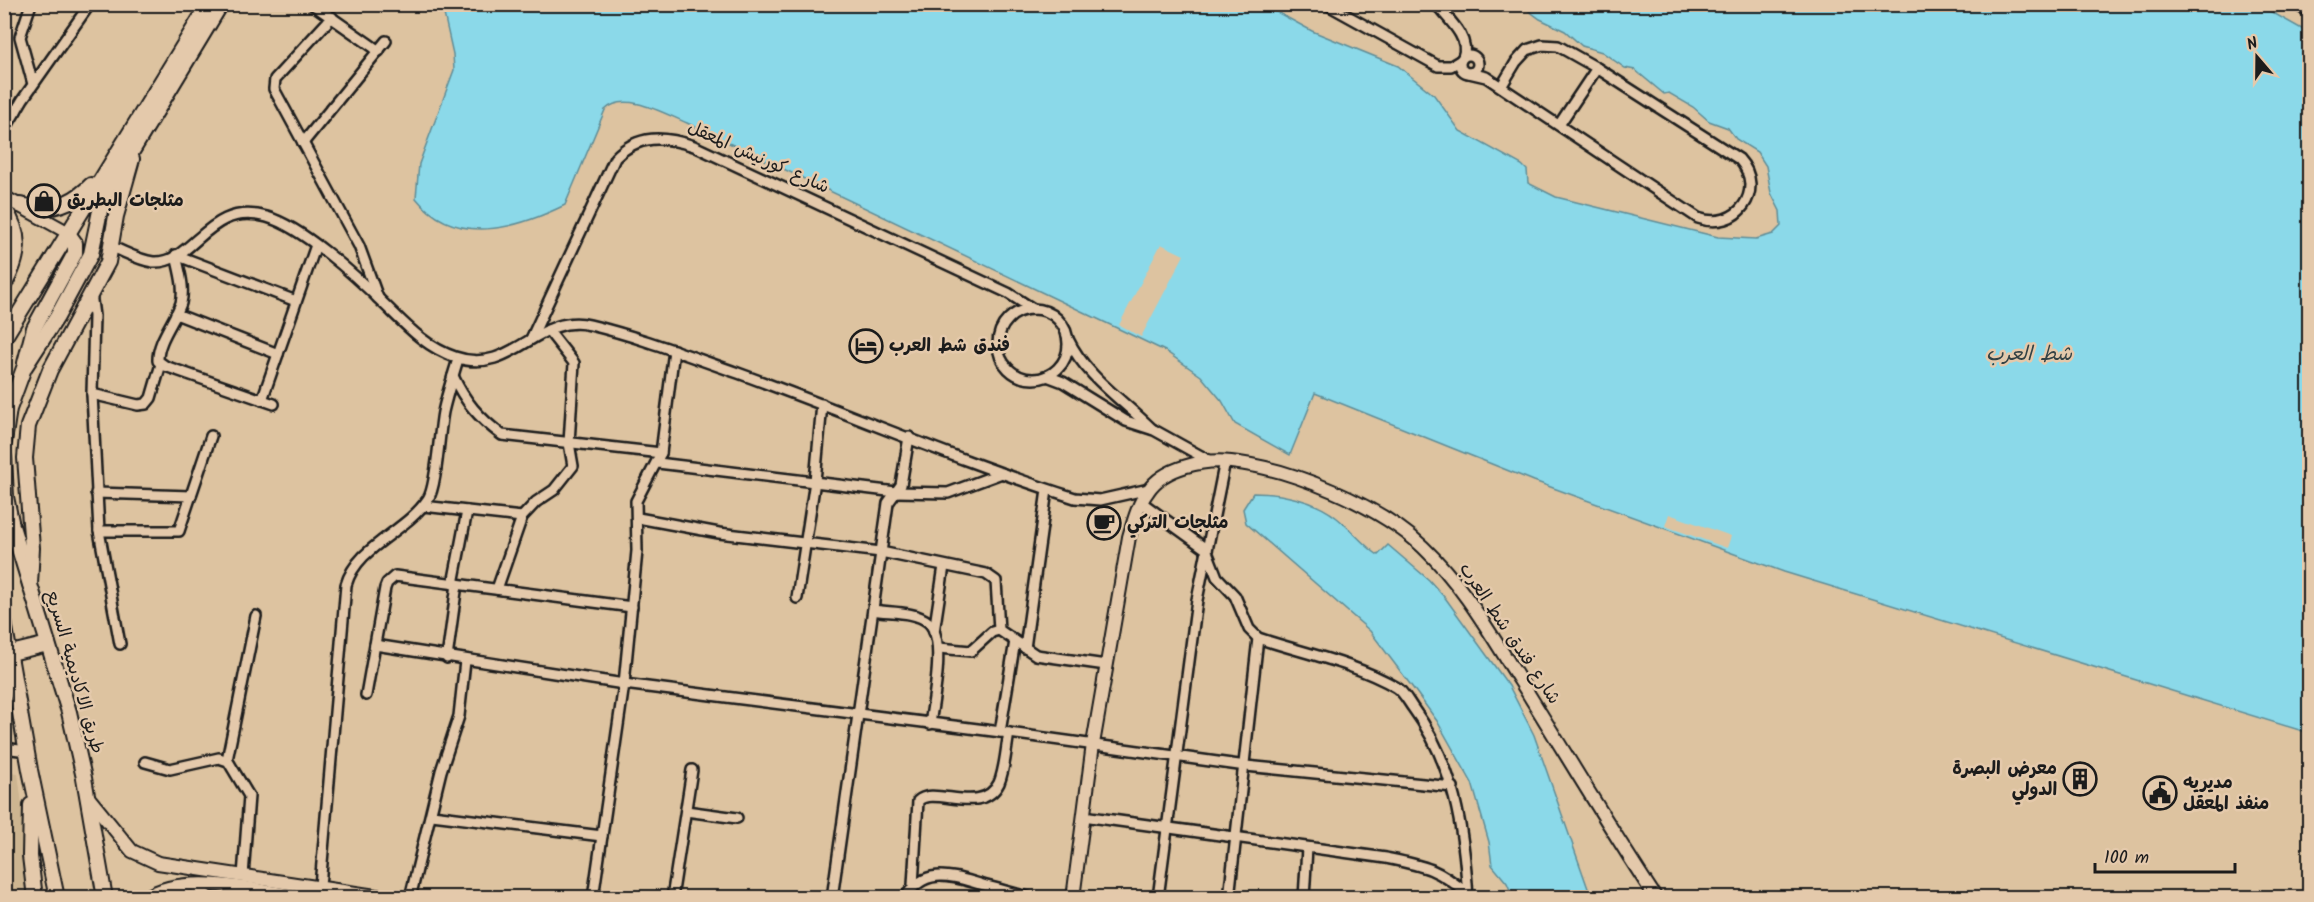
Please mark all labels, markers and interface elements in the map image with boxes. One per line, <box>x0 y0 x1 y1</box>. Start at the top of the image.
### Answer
north arrow <box>2227 27 2287 87</box>
text: N <box>2243 31 2261 58</box>
street label: شارع كورنيش المعقل <box>682 114 834 202</box>
shop icon: مثلجات البطريق <box>26 183 62 219</box>
place label: مثلجات البطريق <box>67 187 184 216</box>
hotel icon: فندق شط العرب <box>848 328 884 364</box>
place label: فندق شط العرب <box>889 332 1010 361</box>
water label: شط العرب <box>1986 339 2073 371</box>
cafe icon: مثلجات التركي <box>1086 505 1122 541</box>
place label: مثلجات التركي <box>1127 509 1228 538</box>
street label: شارع فندق شط العرب <box>1451 557 1567 711</box>
street label: طريق الاكاديمية السريع <box>37 587 111 757</box>
place label: معرض البصرة الدولي <box>1952 755 2057 805</box>
building icon: معرض البصرة الدولي <box>2062 761 2098 797</box>
place label: مديريه منفذ المعقل <box>2183 769 2269 819</box>
public building icon: مديريه منفذ المعقل <box>2142 775 2178 811</box>
scale bar <box>2095 836 2234 874</box>
text: 100 m <box>2104 844 2149 873</box>

